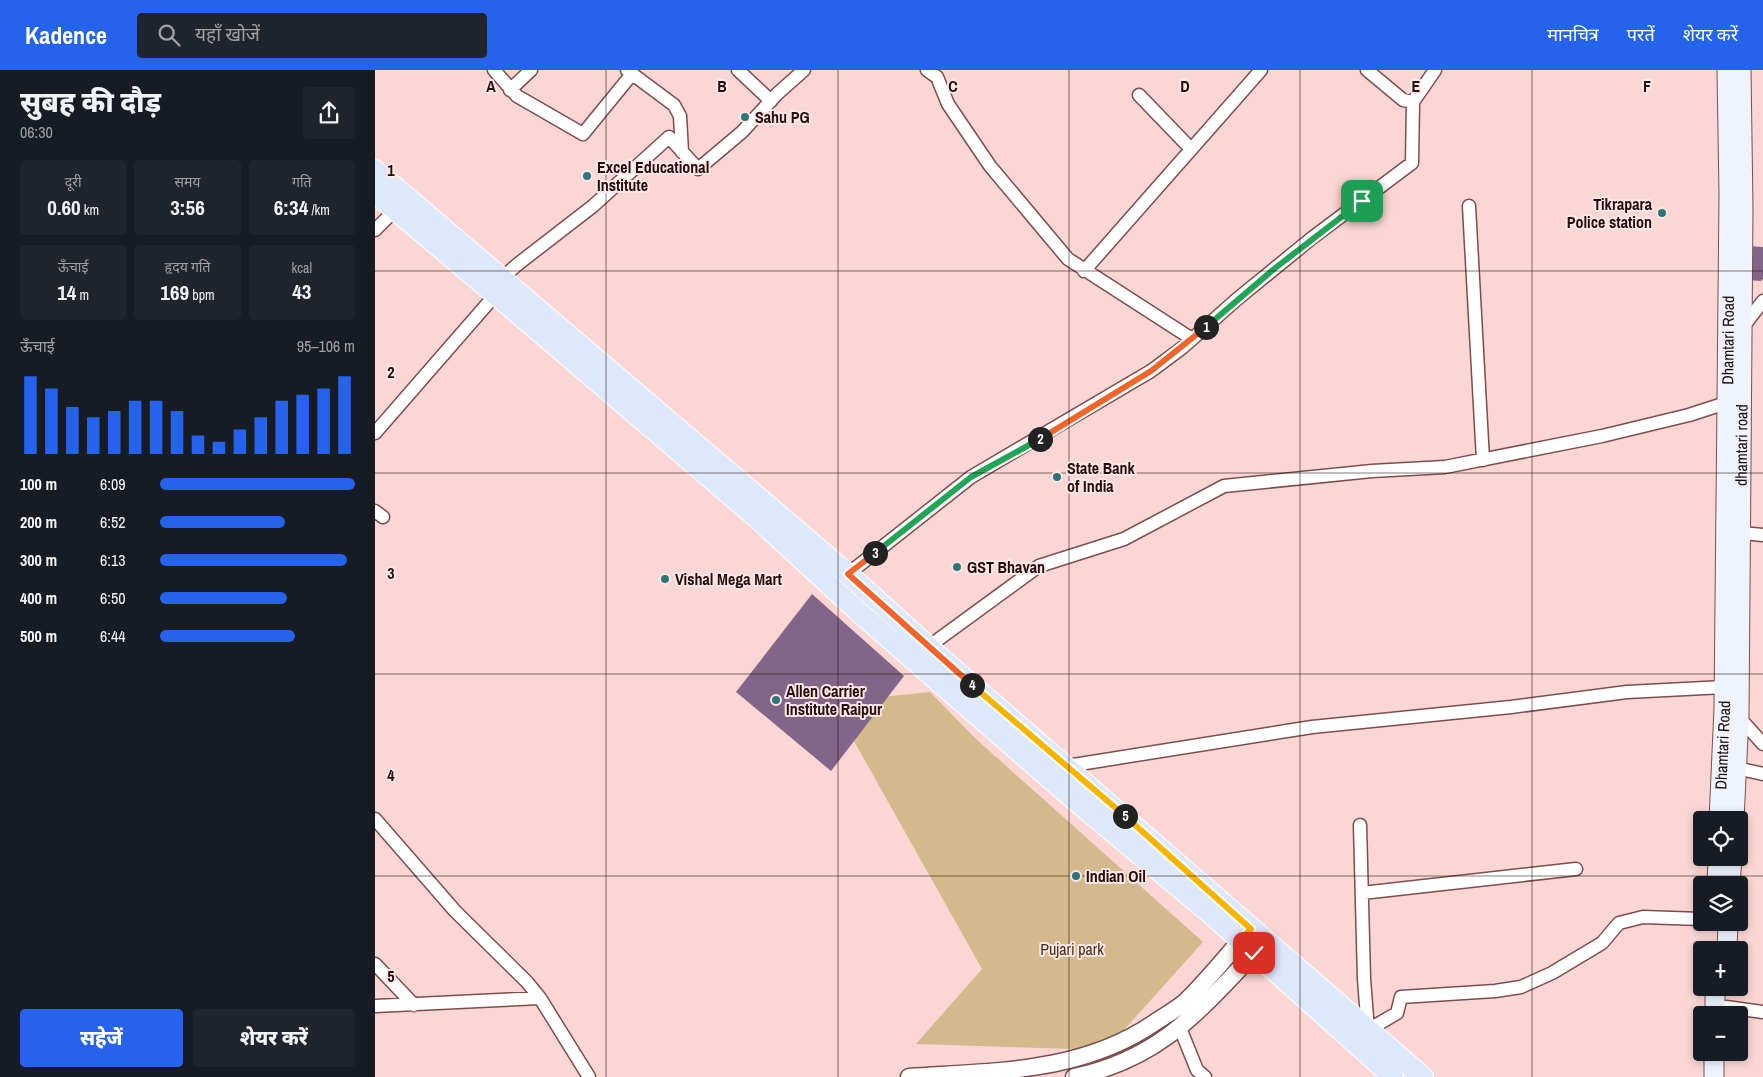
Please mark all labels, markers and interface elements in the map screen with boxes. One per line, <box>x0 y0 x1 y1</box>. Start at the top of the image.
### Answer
search box <box>137 13 487 58</box>
text: Kadence <box>25 19 107 51</box>
icon: search <box>155 21 183 49</box>
text: यहाँ खोजें <box>195 21 260 47</box>
text: मानचित्र <box>1547 22 1599 47</box>
text: परतें <box>1627 22 1655 47</box>
text: शेयर करें <box>1683 22 1738 47</box>
text: A <box>486 75 496 97</box>
text: B <box>717 75 727 97</box>
text: C <box>948 75 958 97</box>
text: D <box>1180 75 1190 97</box>
text: E <box>1412 75 1421 97</box>
text: F <box>1643 75 1651 97</box>
text: सुबह की दौड़ <box>20 83 161 121</box>
button: share <box>303 87 355 139</box>
place label: Sahu PG <box>755 106 810 128</box>
marker: Sahu PG <box>739 111 751 123</box>
text: 06:30 <box>20 121 53 143</box>
place label: Excel Educational Institute <box>597 156 709 196</box>
text: 1 <box>387 159 395 181</box>
marker: Excel Educational Institute <box>581 170 593 182</box>
text: दूरी <box>65 173 82 191</box>
text: समय <box>175 173 200 191</box>
text: गति <box>292 173 312 191</box>
pin <box>1341 180 1383 222</box>
icon: arrive <box>1348 187 1376 215</box>
text: 0.60 <box>47 193 81 222</box>
text: 3:56 <box>170 193 205 222</box>
text: 6:34 <box>274 193 308 222</box>
place label: Tikrapara Police station <box>1567 193 1653 233</box>
text: km <box>81 201 99 219</box>
text: /km <box>308 201 330 219</box>
marker: Tikrapara Police station <box>1656 207 1668 219</box>
text: ऊँचाई <box>58 258 88 276</box>
text: हृदय गति <box>165 258 210 276</box>
text: kcal <box>292 259 312 277</box>
text: 43 <box>292 277 311 306</box>
text: 14 <box>57 278 76 307</box>
text: 169 <box>160 278 189 307</box>
text: m <box>76 286 89 304</box>
text: bpm <box>189 286 215 304</box>
street label: Dhamtari Road <box>1716 296 1739 385</box>
pin: 1 <box>1193 314 1219 340</box>
text: 1 <box>1203 318 1210 336</box>
text: ऊँचाई <box>20 335 55 357</box>
text: 95–106 m <box>297 335 355 357</box>
text: 2 <box>387 361 395 383</box>
street label: dhamtari road <box>1730 404 1752 486</box>
pin: 2 <box>1027 426 1053 452</box>
text: 2 <box>1037 430 1044 448</box>
place label: State Bank of India <box>1067 457 1136 497</box>
marker: State Bank of India <box>1051 471 1063 483</box>
text: 100 m <box>20 473 57 495</box>
text: 6:09 <box>100 473 126 495</box>
text: 200 m <box>20 511 57 533</box>
text: 6:52 <box>100 511 126 533</box>
pin: 3 <box>863 540 887 566</box>
text: 3 <box>872 544 879 562</box>
text: 300 m <box>20 549 57 571</box>
text: 6:13 <box>100 549 126 571</box>
place label: GST Bhavan <box>967 556 1045 578</box>
marker: GST Bhavan <box>951 561 963 573</box>
text: 3 <box>387 562 395 584</box>
place label: Vishal Mega Mart <box>675 568 783 590</box>
marker: Vishal Mega Mart <box>659 573 671 585</box>
text: 400 m <box>20 587 57 609</box>
text: 6:50 <box>100 587 126 609</box>
text: 500 m <box>20 625 57 647</box>
text: 6:44 <box>100 625 126 647</box>
pin: 4 <box>959 672 985 698</box>
text: 4 <box>969 676 976 694</box>
place label: Allen Carrier Institute Raipur <box>786 680 883 720</box>
marker: Allen Carrier Institute Raipur <box>770 694 782 706</box>
street label: Dhamtari Road <box>1709 700 1735 790</box>
text: 4 <box>387 764 395 786</box>
pin: 5 <box>1113 804 1137 828</box>
text: 5 <box>1122 807 1129 825</box>
map controls <box>1693 811 1748 1061</box>
button: locate <box>1693 811 1748 866</box>
place label: Indian Oil <box>1086 865 1146 887</box>
marker: Indian Oil <box>1070 870 1082 882</box>
button: layers <box>1693 876 1748 931</box>
pin <box>1233 932 1275 974</box>
park label: Pujari park <box>1040 938 1104 960</box>
icon: check <box>1240 939 1268 967</box>
button: + <box>1693 941 1748 996</box>
text: 5 <box>387 965 395 987</box>
button: − <box>1693 1006 1748 1061</box>
button: सहेजें <box>20 1009 183 1067</box>
button: शेयर करें <box>193 1009 355 1067</box>

